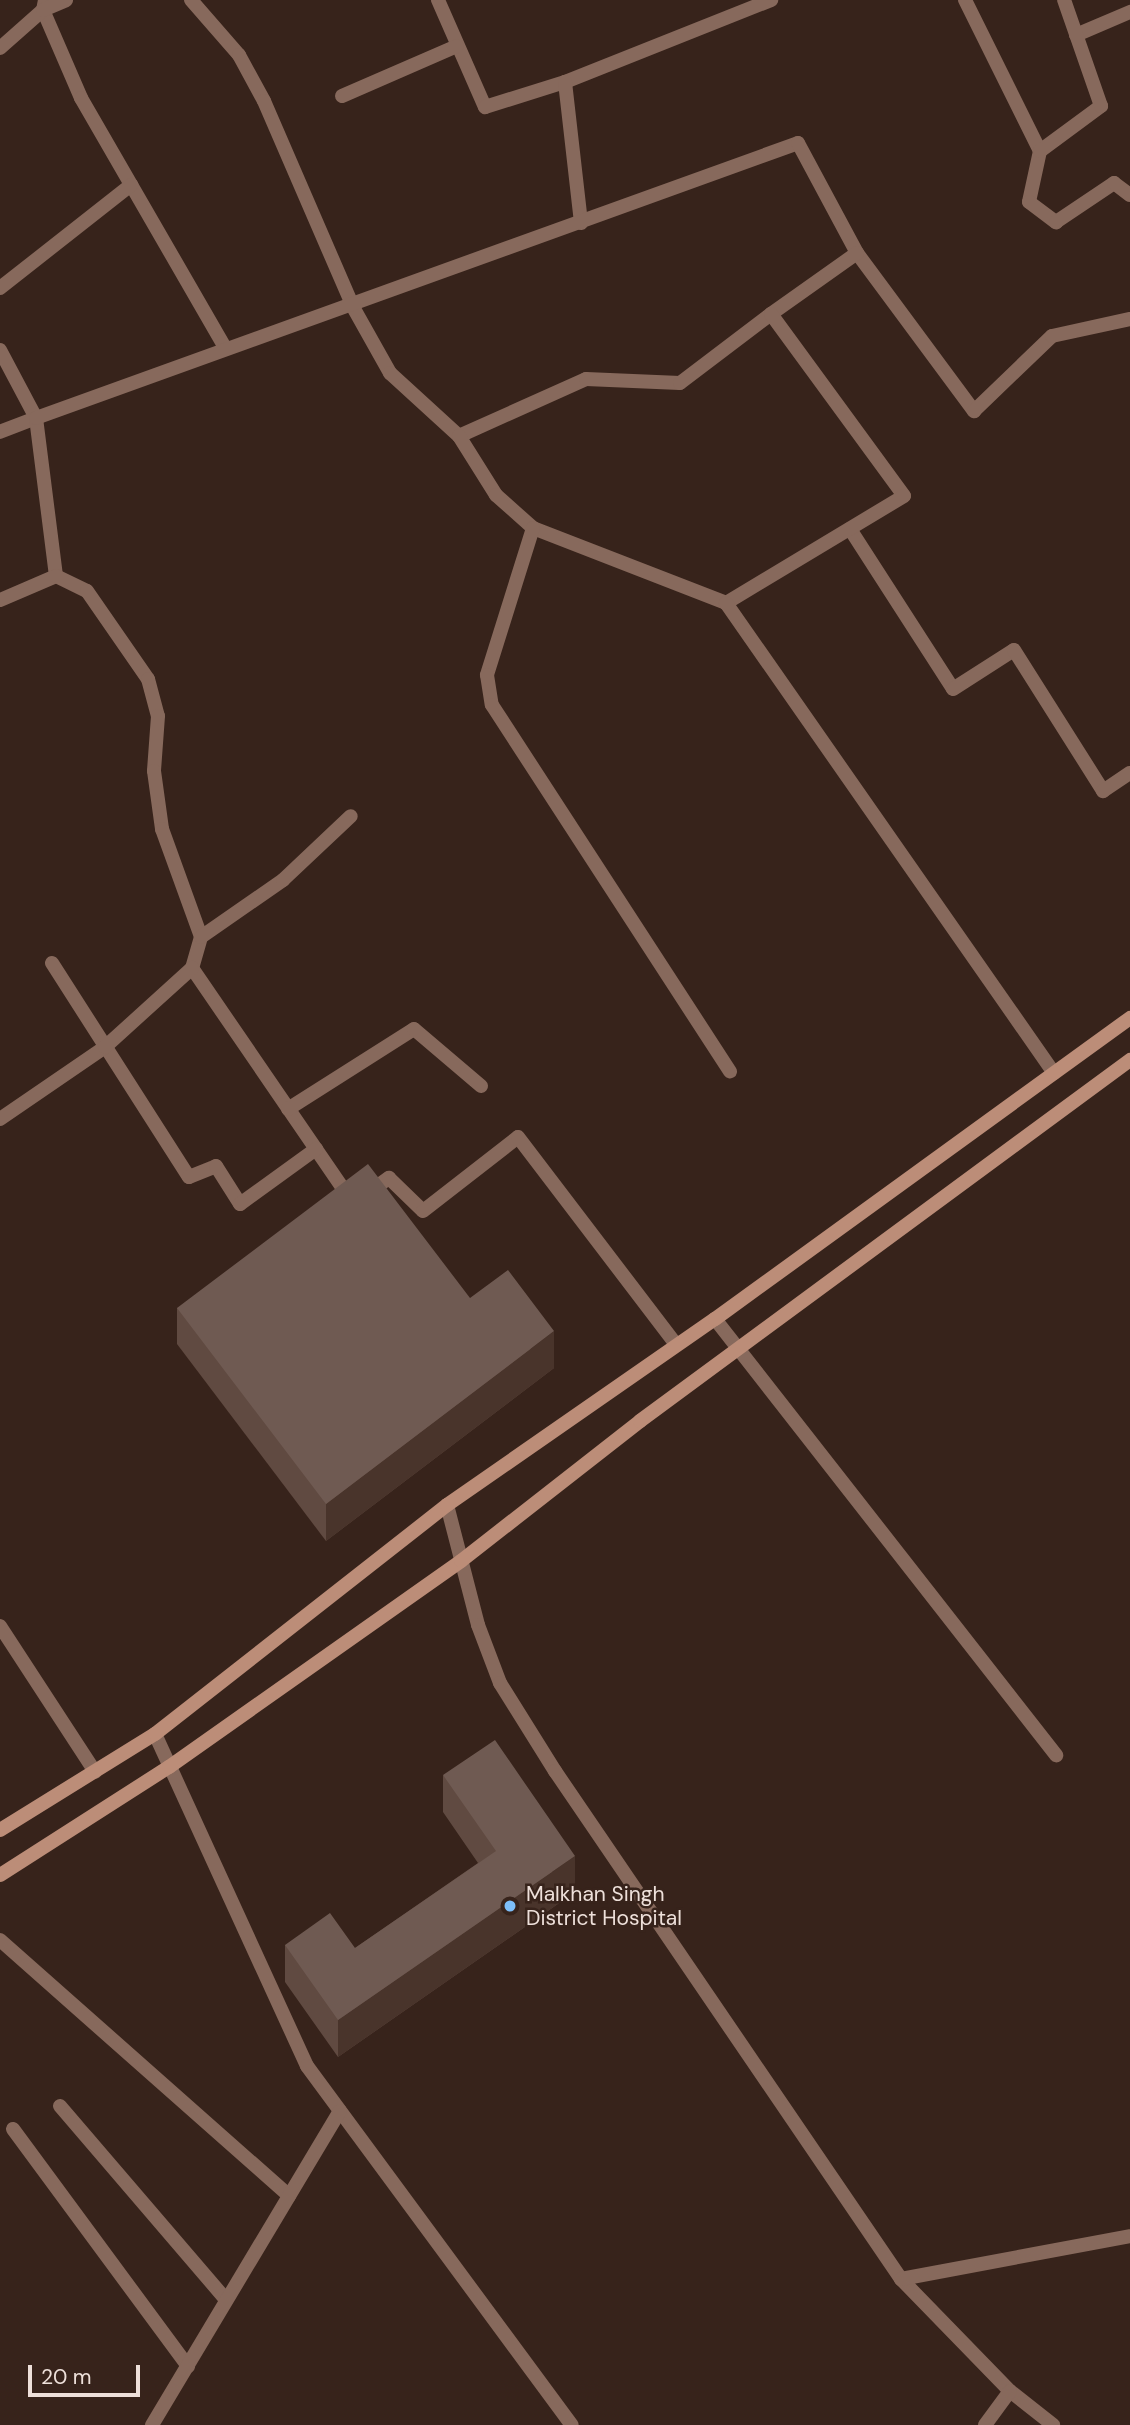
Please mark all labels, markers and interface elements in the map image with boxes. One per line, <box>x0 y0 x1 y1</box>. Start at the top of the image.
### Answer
place label: Malkhan Singh District Hospital <box>526 1881 682 1931</box>
marker: Malkhan Singh District Hospital <box>500 1896 520 1916</box>
scale bar <box>32 2352 144 2396</box>
text: 20 m <box>41 2363 92 2391</box>

